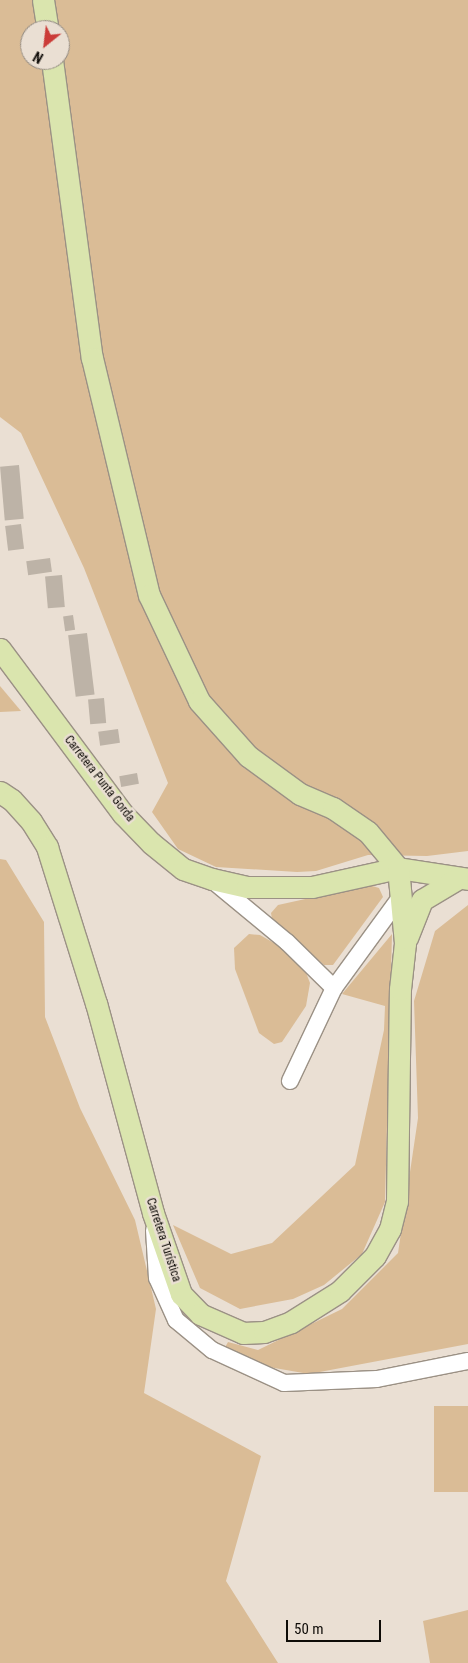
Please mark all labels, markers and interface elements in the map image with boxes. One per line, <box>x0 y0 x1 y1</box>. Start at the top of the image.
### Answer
north arrow <box>20 20 70 70</box>
text: N <box>31 48 46 66</box>
street label: Carretera Punta Gorda <box>61 733 137 825</box>
street label: Carretera Turística <box>143 1196 183 1284</box>
scale bar <box>288 1610 383 1642</box>
text: 50 m <box>294 1620 324 1638</box>

